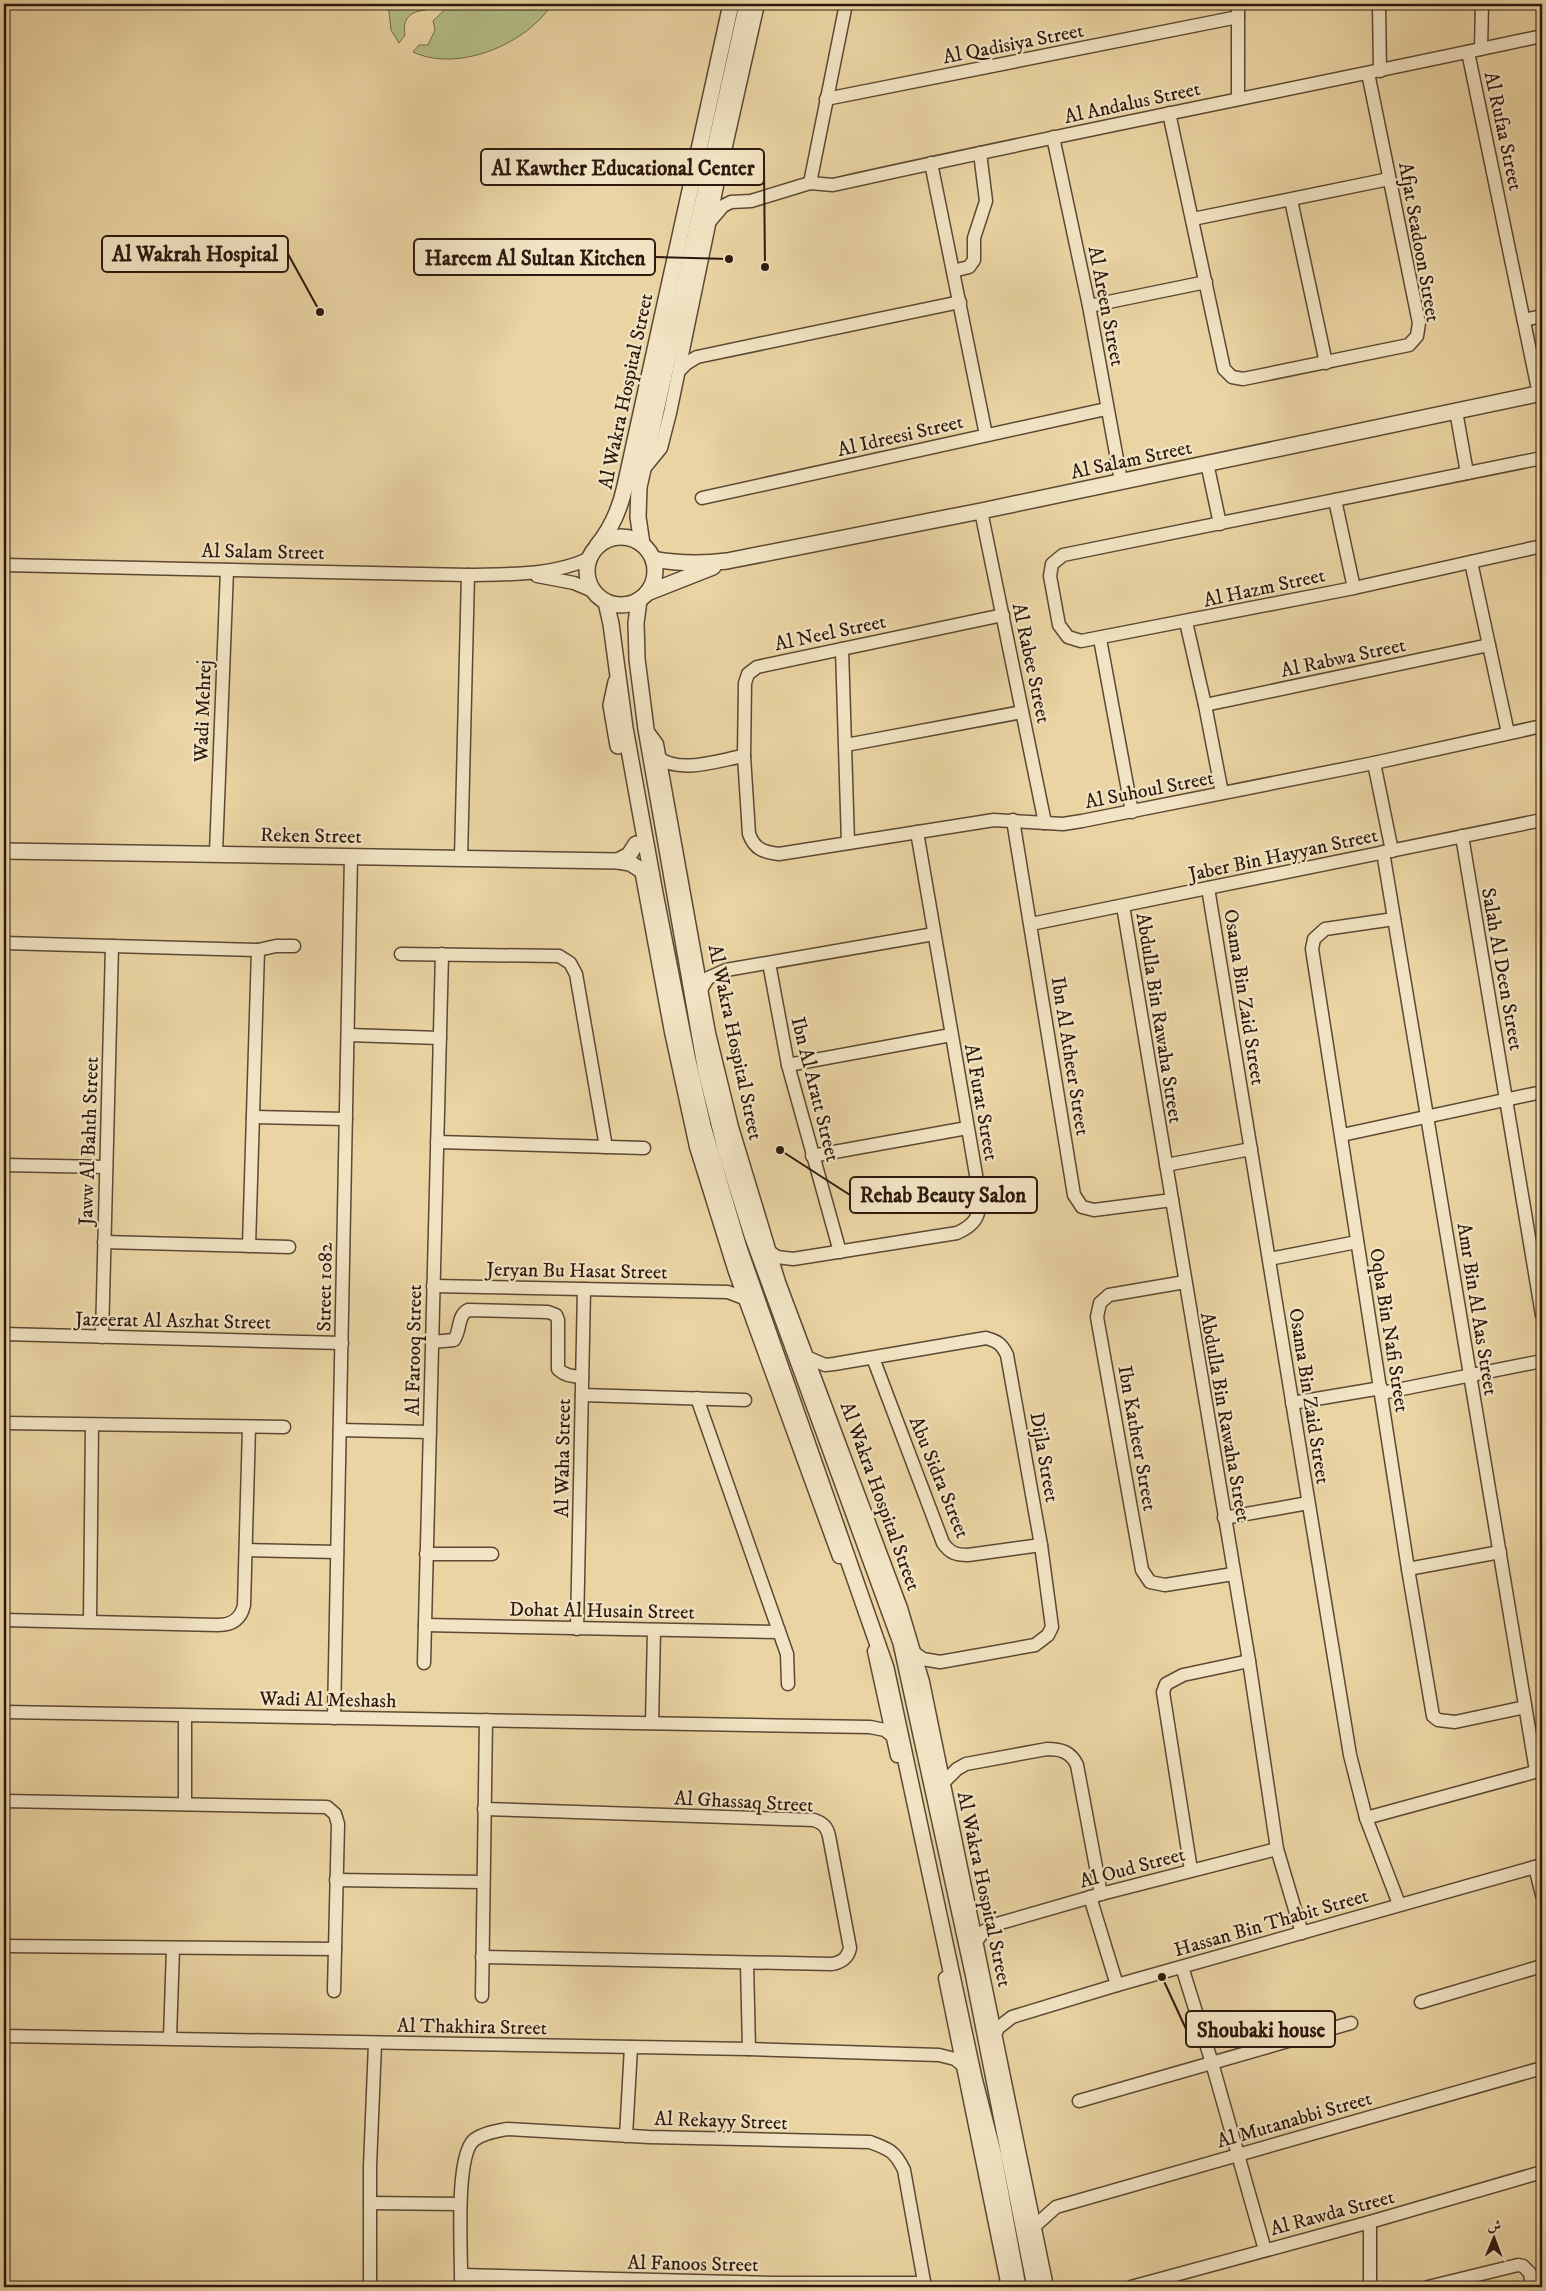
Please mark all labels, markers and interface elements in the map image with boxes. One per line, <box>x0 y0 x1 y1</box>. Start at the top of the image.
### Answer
street label: Al Qadisiya Street <box>941 19 1086 70</box>
street label: Al Rufaa Street <box>1478 70 1527 193</box>
street label: Al Andalus Street <box>1062 77 1203 130</box>
callout: Al Kawther Educational Center <box>481 149 764 185</box>
text: Al Kawther Educational Center <box>490 156 756 182</box>
street label: Afjat Seadoon Street <box>1392 160 1445 324</box>
callout: Al Wakrah Hospital <box>102 236 288 272</box>
callout: Hareem Al Sultan Kitchen <box>414 239 655 275</box>
text: Al Wakrah Hospital <box>111 242 279 268</box>
street label: Al Areen Street <box>1082 244 1129 368</box>
text: Hareem Al Sultan Kitchen <box>424 246 647 272</box>
street label: Al Wakra Hospital Street <box>594 291 659 491</box>
street label: Al Idreesi Street <box>835 410 966 463</box>
street label: Al Salam Street <box>1068 435 1194 485</box>
street label: Al Salam Street <box>201 539 325 566</box>
street label: Al Hazm Street <box>1201 563 1327 614</box>
street label: Al Rabee Street <box>1006 601 1055 726</box>
street label: Al Neel Street <box>772 609 888 657</box>
street label: Al Rabwa Street <box>1279 633 1408 684</box>
street label: Wadi Mehrej <box>189 659 218 764</box>
street label: Al Suhoul Street <box>1083 766 1216 815</box>
street label: Reken Street <box>260 823 362 850</box>
street label: Jaber Bin Hayyan Street <box>1185 823 1380 888</box>
street label: Salah Al Deen Street <box>1475 886 1528 1053</box>
street label: Osama Bin Zaid Street <box>1217 908 1270 1087</box>
street label: Abdulla Bin Rawaha Street <box>1130 911 1187 1125</box>
street label: Al Wakra Hospital Street <box>702 942 767 1142</box>
street label: Ibn Al Atheer Street <box>1045 975 1094 1137</box>
street label: Ibn Al Aratt Street <box>784 1014 845 1164</box>
street label: Al Furat Street <box>958 1042 1003 1163</box>
street label: Jaww Al Bahth Street <box>74 1056 105 1228</box>
callout: Rehab Beauty Salon <box>850 1177 1037 1213</box>
text: Rehab Beauty Salon <box>860 1183 1027 1209</box>
street label: Amr Bin Al Aas Street <box>1451 1221 1503 1397</box>
street label: Street 1082 <box>312 1242 339 1332</box>
street label: Oqba Bin Nafi Street <box>1363 1246 1414 1414</box>
street label: Jeryan Bu Hasat Street <box>484 1257 668 1286</box>
street label: Al Farooq Street <box>401 1284 428 1416</box>
street label: Jazeerat Al Aszhat Street <box>73 1307 271 1336</box>
street label: Osama Bin Zaid Street <box>1282 1307 1335 1486</box>
street label: Abdulla Bin Rawaha Street <box>1194 1310 1255 1524</box>
street label: Ibn Katheer Street <box>1111 1364 1162 1513</box>
street label: Al Waha Street <box>550 1398 577 1518</box>
street label: Al Wakra Hospital Street <box>834 1399 925 1594</box>
street label: Dijla Street <box>1023 1410 1064 1504</box>
street label: Abu Sidra Street <box>903 1413 974 1542</box>
street label: Dohat Al Husain Street <box>509 1597 695 1626</box>
street label: Wadi Al Meshash <box>258 1687 397 1714</box>
street label: Al Ghassaq Street <box>674 1786 814 1819</box>
street label: Al Wakra Hospital Street <box>951 1789 1016 1989</box>
street label: Al Oud Street <box>1077 1842 1188 1895</box>
street label: Hassan Bin Thabit Street <box>1171 1884 1371 1963</box>
callout: Shoubaki house <box>1186 2011 1335 2047</box>
street label: Al Thakhira Street <box>397 2014 547 2041</box>
text: Shoubaki house <box>1197 2018 1325 2044</box>
street label: Al Mutanabbi Street <box>1214 2086 1375 2155</box>
street label: Al Rekayy Street <box>654 2107 788 2136</box>
street label: Al Rawda Street <box>1268 2185 1397 2242</box>
north arrow <box>1468 2214 1518 2264</box>
text: ش <box>1487 2217 1501 2235</box>
street label: Al Fanoos Street <box>627 2251 759 2278</box>

